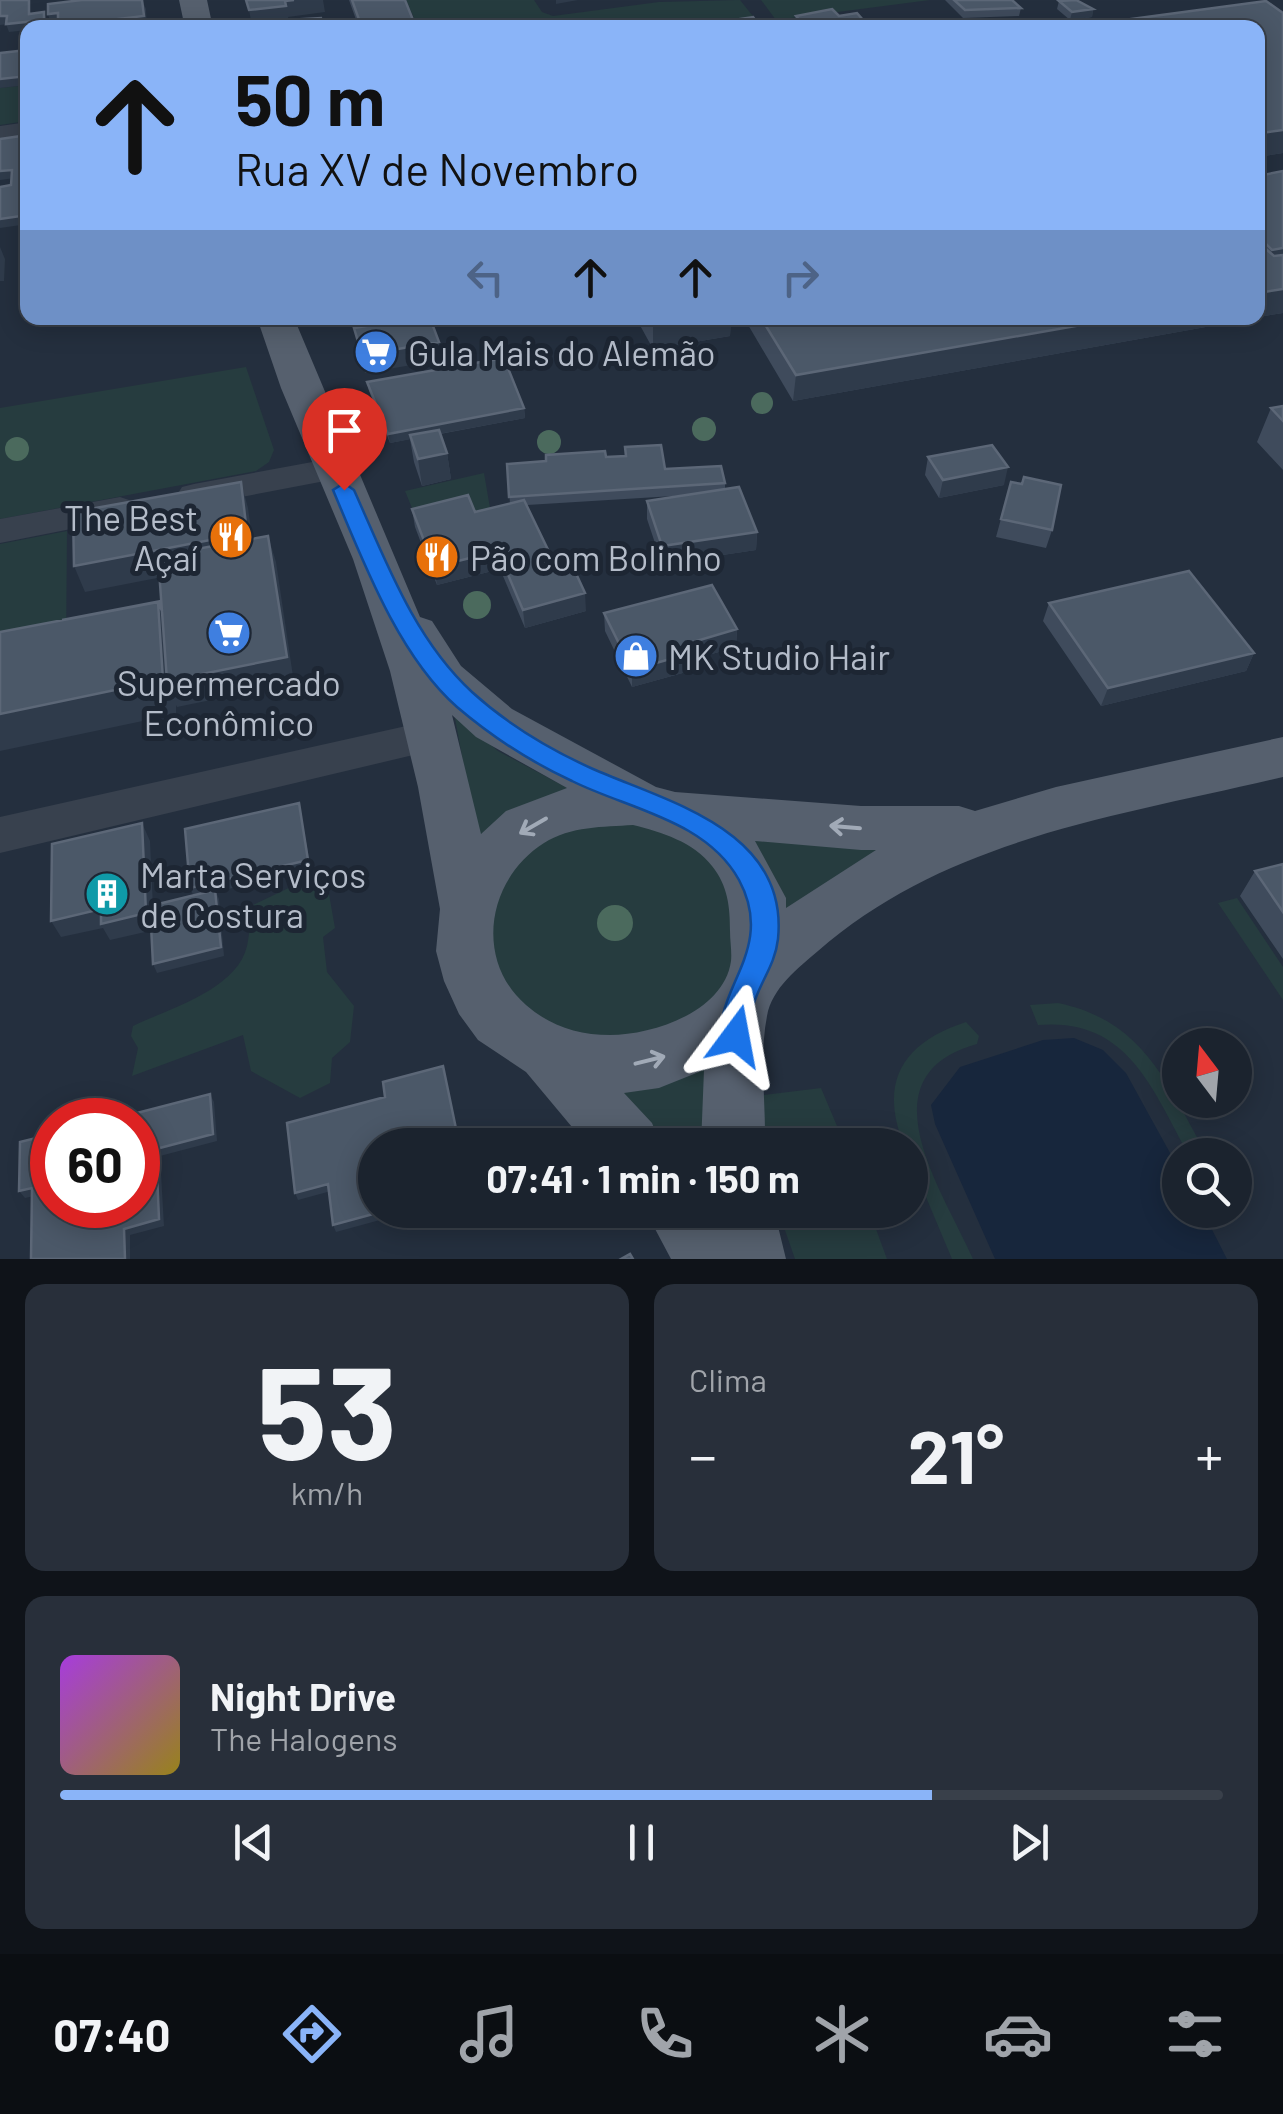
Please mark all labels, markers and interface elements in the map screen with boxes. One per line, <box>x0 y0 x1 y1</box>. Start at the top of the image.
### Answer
text: 50 m <box>235 56 385 140</box>
icon: ahead <box>70 60 200 190</box>
text: Rua XV de Novembro <box>235 141 639 195</box>
icon: left <box>458 250 513 305</box>
icon: ahead <box>563 250 618 305</box>
icon: ahead <box>668 250 723 305</box>
icon: right <box>773 250 828 305</box>
supermarket icon: Gula Mais do Alemão <box>353 329 399 375</box>
place label: Gula Mais do Alemão <box>408 331 716 373</box>
pin <box>302 388 387 491</box>
icon: arrive <box>317 403 372 458</box>
place label: The Best Açaí <box>64 496 198 578</box>
restaurant icon: The Best Açaí <box>208 514 254 560</box>
restaurant icon: Pão com Bolinho <box>414 534 460 580</box>
place label: Pão com Bolinho <box>470 536 722 578</box>
supermarket icon: Supermercado Econômico <box>206 610 252 656</box>
shop icon: MK Studio Hair <box>613 633 659 679</box>
place label: MK Studio Hair <box>668 635 890 677</box>
place label: Supermercado Econômico <box>117 661 341 743</box>
one-way arrow <box>519 816 548 836</box>
one-way arrow <box>829 817 862 836</box>
place label: Marta Serviços de Costura <box>140 853 366 935</box>
building icon: Marta Serviços de Costura <box>84 871 130 917</box>
position arrow <box>684 984 788 1088</box>
north arrow <box>1162 1028 1252 1118</box>
map controls <box>1162 1028 1252 1228</box>
one-way arrow <box>633 1050 665 1068</box>
speed limit sign: 60 <box>30 1098 160 1228</box>
button: search <box>1162 1138 1252 1228</box>
text: 07:41 · 1 min · 150 m <box>486 1155 800 1201</box>
text: 53 <box>257 1330 397 1486</box>
text: Clima <box>689 1360 767 1398</box>
text: 21° <box>908 1409 1004 1499</box>
text: − <box>689 1421 717 1487</box>
text: + <box>1195 1421 1223 1487</box>
text: km/h <box>291 1473 363 1511</box>
text: Night Drive <box>210 1673 396 1719</box>
text: The Halogens <box>210 1719 398 1757</box>
icon: previous <box>226 1815 281 1870</box>
icon: pause <box>614 1815 669 1870</box>
icon: next <box>1002 1815 1057 1870</box>
icon: directions <box>277 1999 347 2069</box>
icon: music <box>454 1999 524 2069</box>
icon: phone <box>630 1999 700 2069</box>
icon: climate <box>807 1999 877 2069</box>
icon: car <box>983 1999 1053 2069</box>
icon: filters <box>1160 1999 1230 2069</box>
text: 07:40 <box>53 2007 171 2061</box>

